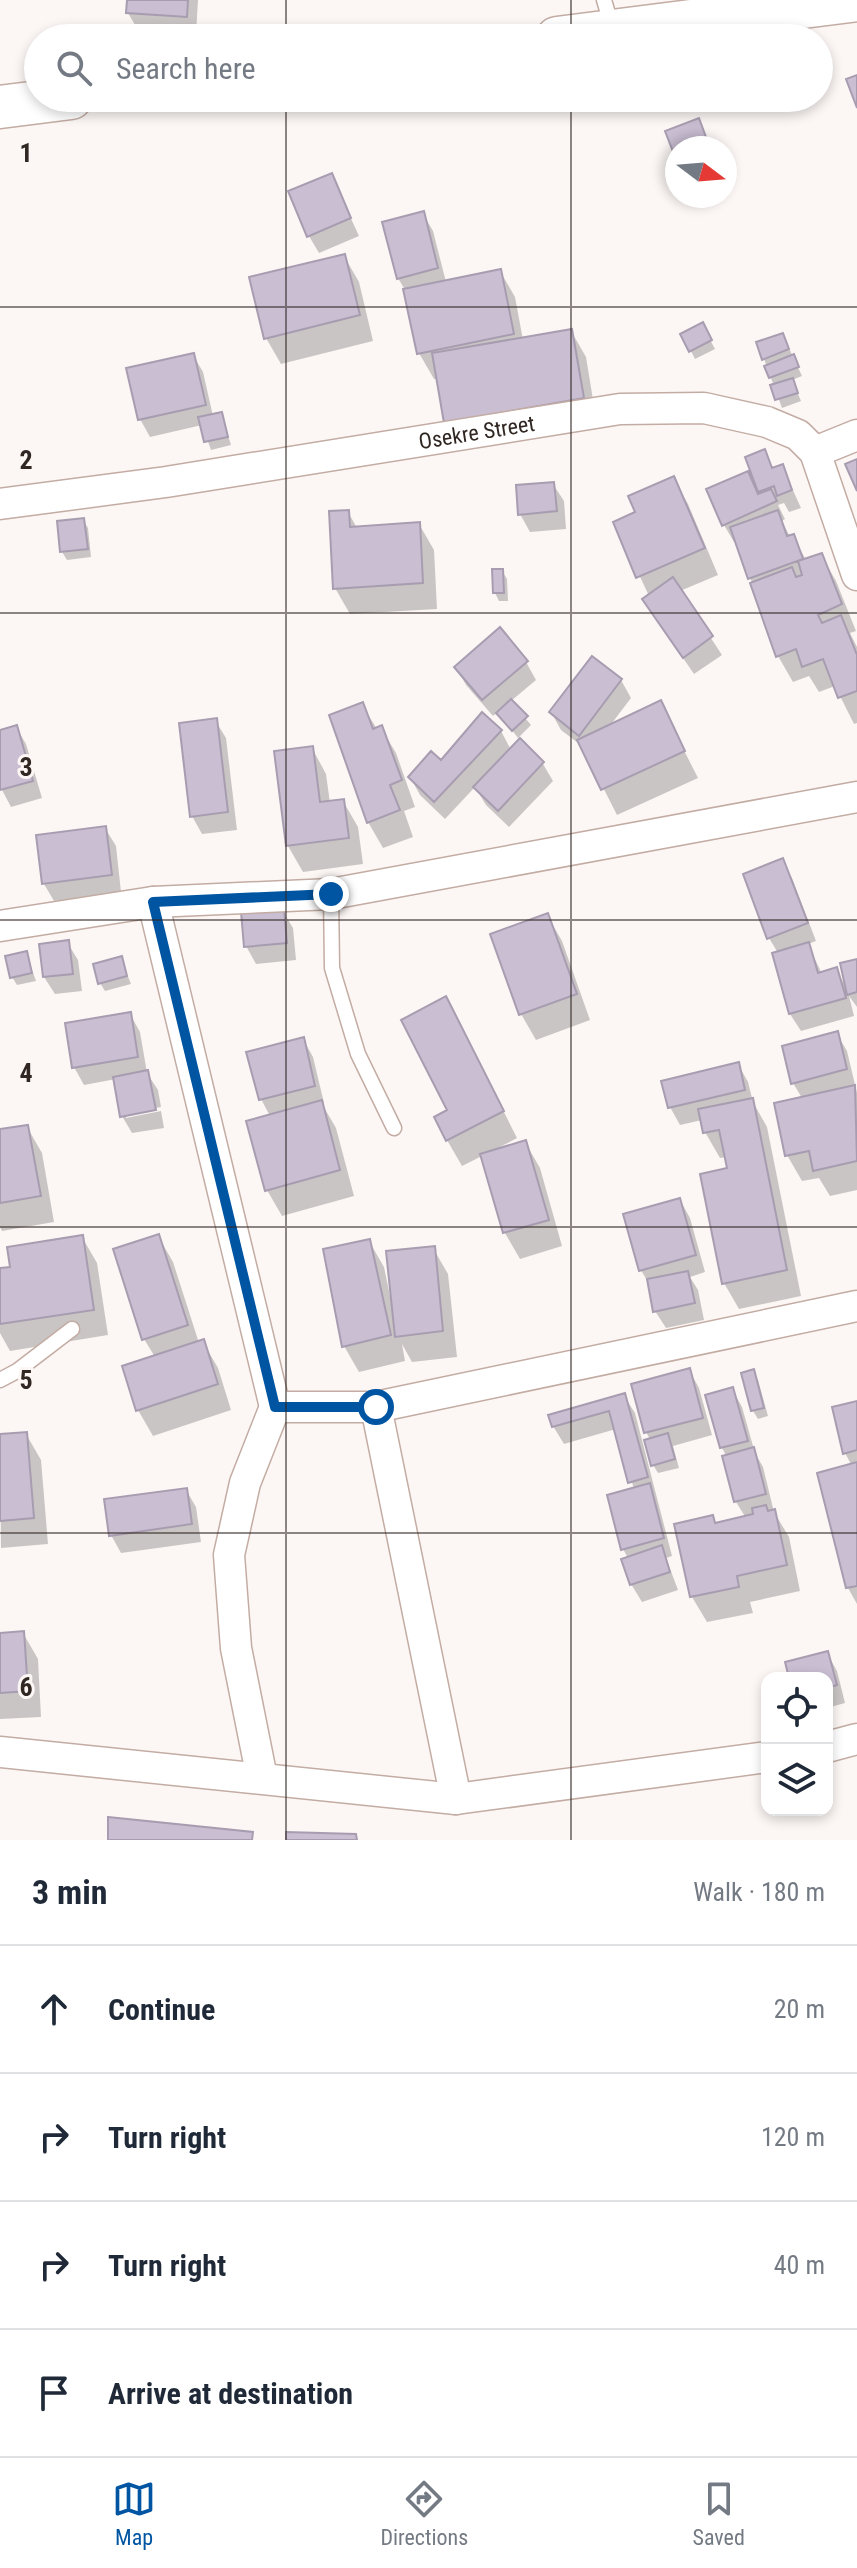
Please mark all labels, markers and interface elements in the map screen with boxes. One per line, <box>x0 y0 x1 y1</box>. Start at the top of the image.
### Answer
search box <box>24 24 833 112</box>
icon: search <box>52 46 96 90</box>
text: Search here <box>116 51 256 86</box>
north arrow <box>665 136 737 208</box>
text: 1 <box>19 138 33 168</box>
street label: Osekre Street <box>417 411 536 454</box>
text: 2 <box>19 445 33 475</box>
text: 3 <box>19 752 33 782</box>
route end <box>313 876 349 912</box>
text: 4 <box>19 1058 33 1088</box>
text: 5 <box>19 1365 33 1395</box>
route start <box>358 1389 394 1425</box>
text: 6 <box>19 1672 33 1702</box>
map controls <box>761 1672 833 1816</box>
button: locate <box>761 1672 833 1744</box>
button: layers <box>761 1744 833 1816</box>
text: 3 min <box>32 1872 108 1912</box>
text: Walk · 180 m <box>693 1877 825 1907</box>
icon: ahead <box>32 1987 76 2031</box>
text: Continue <box>108 1992 215 2027</box>
text: 20 m <box>774 1994 825 2024</box>
icon: right <box>32 2115 76 2159</box>
text: Turn right <box>108 2120 226 2155</box>
text: 120 m <box>761 2122 825 2152</box>
icon: right <box>32 2243 76 2287</box>
text: Turn right <box>108 2248 226 2283</box>
text: 40 m <box>774 2250 825 2280</box>
icon: arrive <box>32 2371 76 2415</box>
text: Arrive at destination <box>108 2376 353 2411</box>
tab: Map <box>112 2477 156 2550</box>
tab: Directions <box>380 2477 468 2550</box>
tab: Saved <box>693 2477 745 2550</box>

